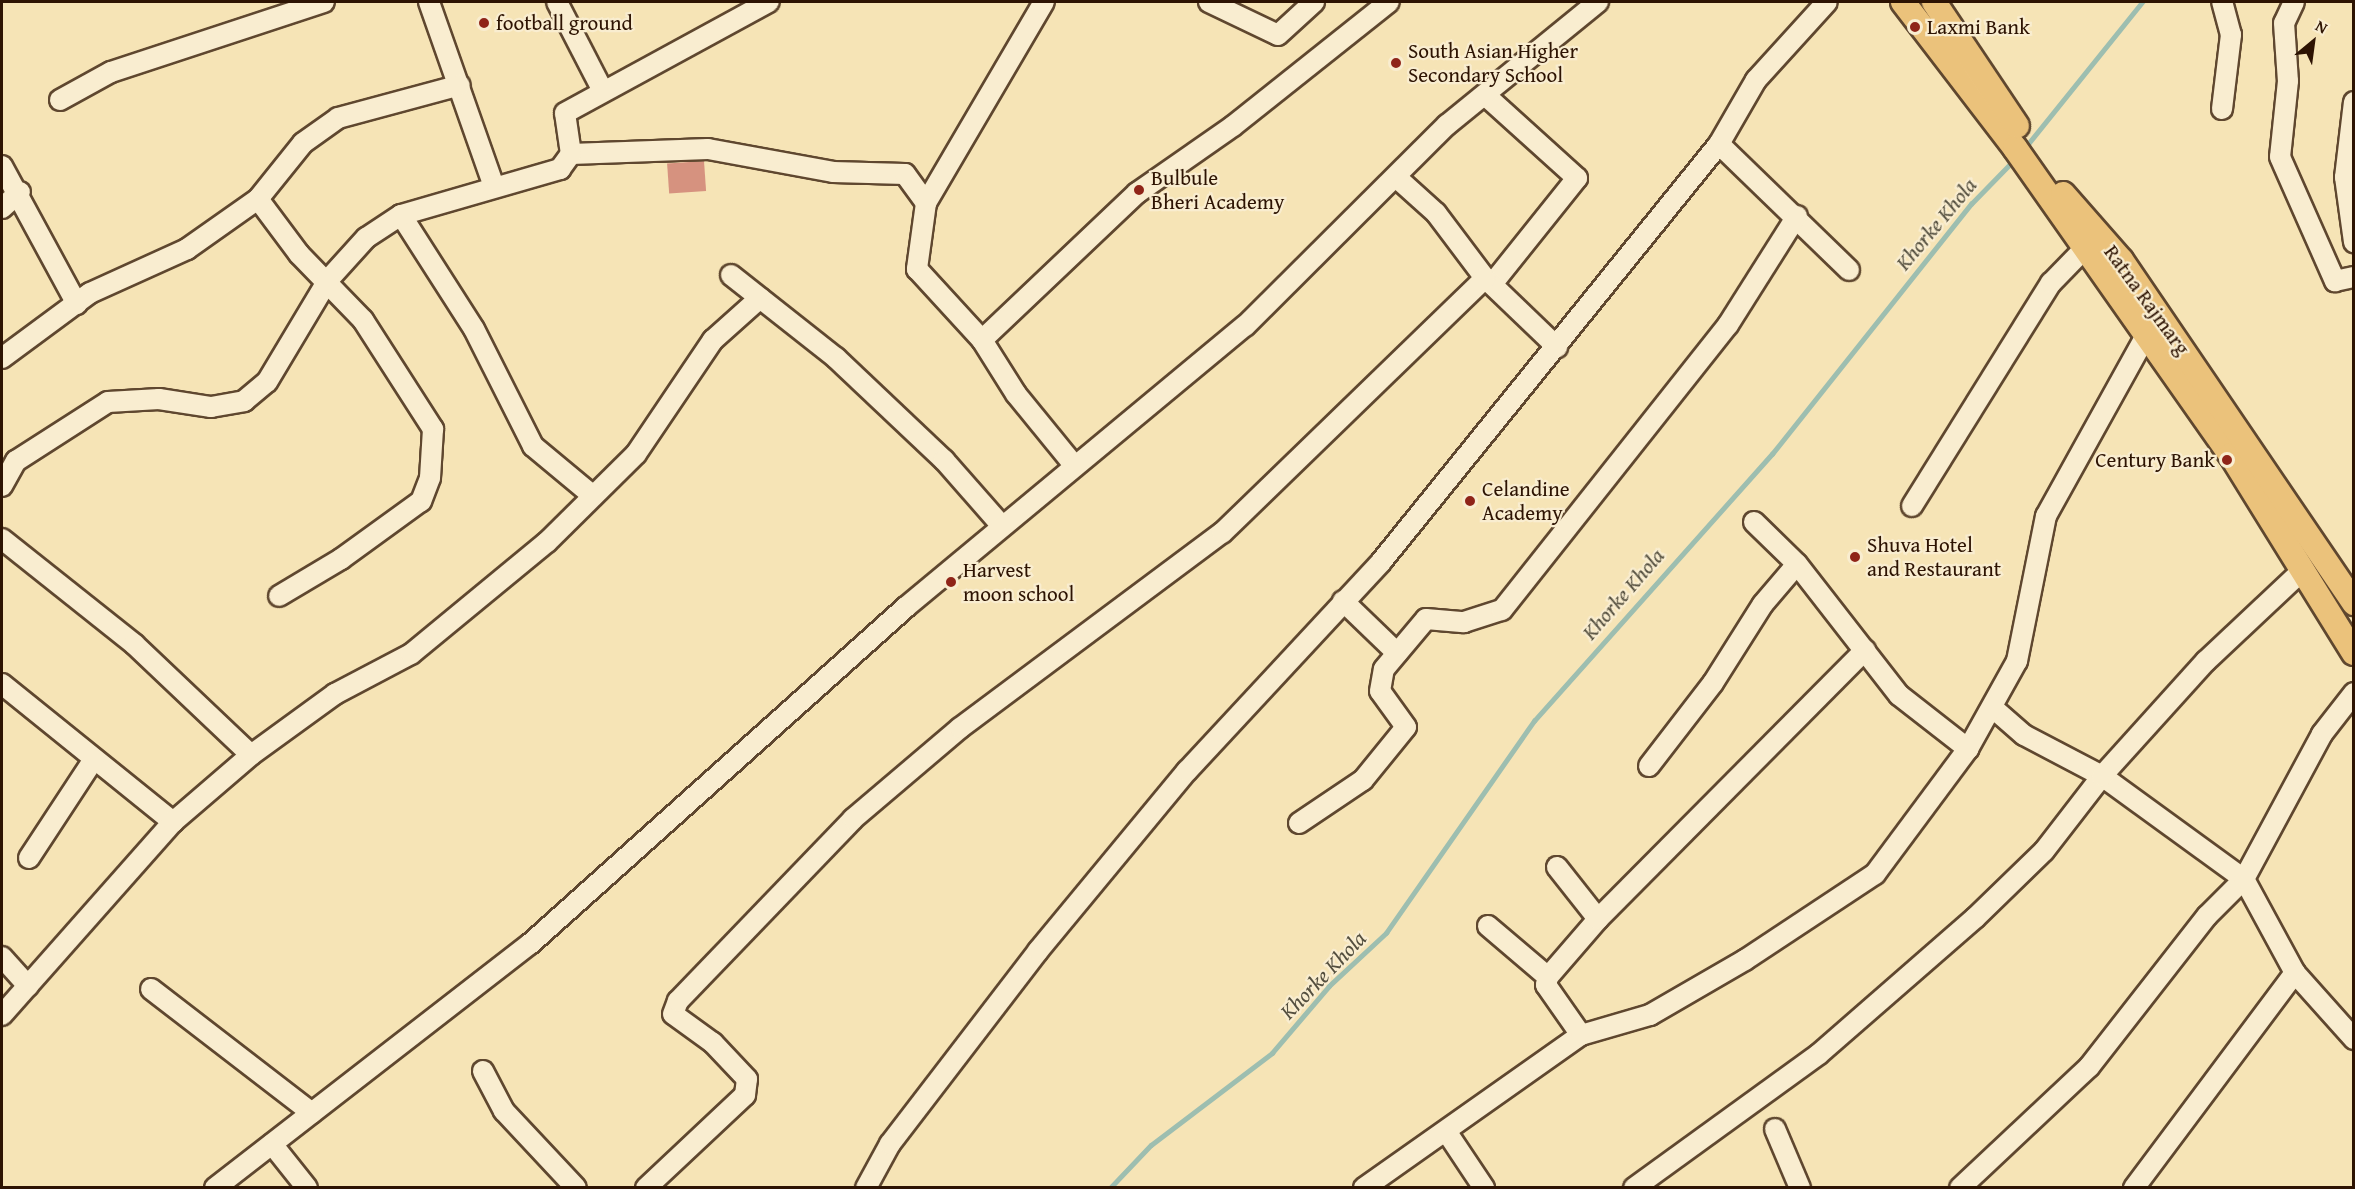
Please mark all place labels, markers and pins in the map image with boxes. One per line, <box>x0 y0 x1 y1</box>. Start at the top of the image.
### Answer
place label: football ground <box>496 10 633 36</box>
place label: Laxmi Bank <box>1927 14 2030 40</box>
marker: football ground <box>477 16 491 30</box>
marker: Laxmi Bank <box>1908 20 1922 34</box>
place label: South Asian Higher Secondary School <box>1408 38 1578 88</box>
marker: South Asian Higher Secondary School <box>1389 56 1403 70</box>
place label: Bulbule Bheri Academy <box>1151 165 1284 215</box>
marker: Bulbule Bheri Academy <box>1132 183 1146 197</box>
place label: Century Bank <box>2095 447 2215 473</box>
marker: Century Bank <box>2220 453 2234 467</box>
place label: Celandine Academy <box>1482 476 1570 526</box>
marker: Celandine Academy <box>1463 494 1477 508</box>
place label: Shuva Hotel and Restaurant <box>1867 532 2001 582</box>
marker: Shuva Hotel and Restaurant <box>1848 550 1862 564</box>
place label: Harvest moon school <box>963 557 1074 607</box>
marker: Harvest moon school <box>944 575 958 589</box>

